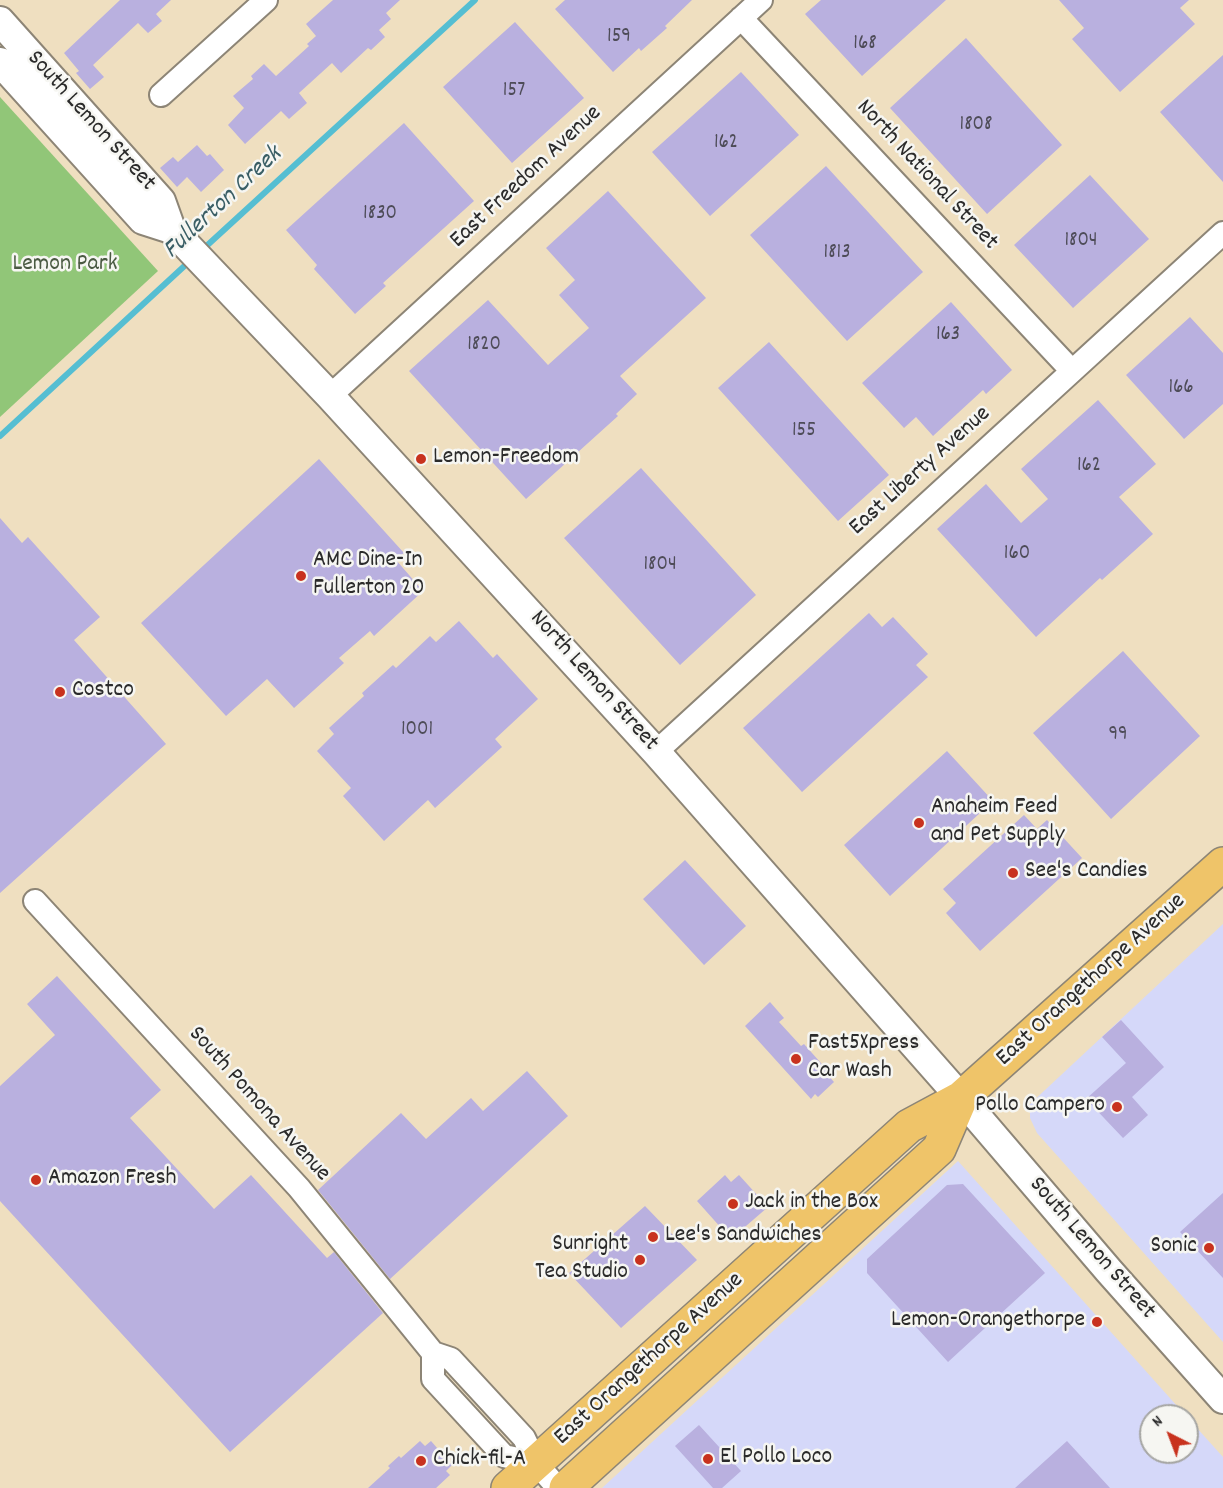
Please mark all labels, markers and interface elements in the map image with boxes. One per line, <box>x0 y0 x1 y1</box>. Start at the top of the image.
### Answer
house number: 159 <box>607 25 631 51</box>
house number: 168 <box>853 32 877 58</box>
street label: South Lemon Street <box>19 46 161 198</box>
house number: 157 <box>503 79 525 105</box>
street label: North National Street <box>849 95 1003 257</box>
street label: East Freedom Avenue <box>445 100 609 256</box>
house number: 1808 <box>960 113 992 139</box>
house number: 162 <box>714 131 738 157</box>
water label: Fullerton Creek <box>158 141 290 267</box>
house number: 1830 <box>363 202 397 228</box>
house number: 1804 <box>1064 229 1098 255</box>
house number: 1813 <box>824 241 850 267</box>
park label: Lemon Park <box>12 252 118 280</box>
house number: 163 <box>936 323 960 349</box>
house number: 1820 <box>467 333 501 359</box>
house number: 166 <box>1168 376 1194 402</box>
street label: East Liberty Avenue <box>844 401 998 543</box>
house number: 155 <box>792 419 816 445</box>
place label: Lemon-Freedom <box>433 445 579 473</box>
marker: Lemon-Freedom <box>414 452 428 466</box>
house number: 162 <box>1077 454 1101 480</box>
house number: 160 <box>1004 542 1030 568</box>
place label: AMC Dine-In Fullerton 20 <box>313 548 425 604</box>
house number: 1804 <box>643 553 677 579</box>
marker: AMC Dine-In Fullerton 20 <box>294 569 308 583</box>
street label: North Lemon Street <box>522 606 664 758</box>
place label: Costco <box>72 678 134 706</box>
marker: Costco <box>53 685 67 699</box>
house number: 1001 <box>401 718 433 744</box>
house number: 99 <box>1108 723 1128 749</box>
place label: Anaheim Feed and Pet Supply <box>931 795 1064 851</box>
marker: Anaheim Feed and Pet Supply <box>912 816 926 830</box>
place label: See's Candies <box>1025 859 1148 887</box>
marker: See's Candies <box>1006 866 1020 880</box>
street label: East Orangethorpe Avenue <box>991 888 1193 1074</box>
street label: South Pomona Avenue <box>181 1021 335 1189</box>
place label: Fast5Xpress Car Wash <box>808 1031 919 1087</box>
marker: Fast5Xpress Car Wash <box>789 1052 803 1066</box>
place label: Pollo Campero <box>975 1093 1105 1121</box>
marker: Pollo Campero <box>1110 1100 1124 1114</box>
place label: Amazon Fresh <box>48 1166 176 1194</box>
street label: South Lemon Street <box>1021 1172 1161 1326</box>
marker: Amazon Fresh <box>29 1173 43 1187</box>
place label: Jack in the Box <box>745 1190 878 1218</box>
marker: Jack in the Box <box>726 1197 740 1211</box>
place label: Lee's Sandwiches <box>665 1223 822 1251</box>
marker: Lee's Sandwiches <box>646 1230 660 1244</box>
place label: Sunright Tea Studio <box>535 1232 628 1288</box>
place label: Sonic <box>1151 1234 1197 1262</box>
marker: Sonic <box>1202 1241 1216 1255</box>
marker: Sunright Tea Studio <box>633 1253 647 1267</box>
street label: East Orangethorpe Avenue <box>549 1267 751 1453</box>
place label: Lemon-Orangethorpe <box>891 1308 1085 1336</box>
marker: Lemon-Orangethorpe <box>1090 1315 1104 1329</box>
north arrow <box>1139 1404 1199 1464</box>
text: N <box>1147 1411 1169 1433</box>
place label: El Pollo Loco <box>720 1445 832 1473</box>
place label: Chick-fil-A <box>433 1447 526 1475</box>
marker: El Pollo Loco <box>701 1452 715 1466</box>
marker: Chick-fil-A <box>414 1454 428 1468</box>

